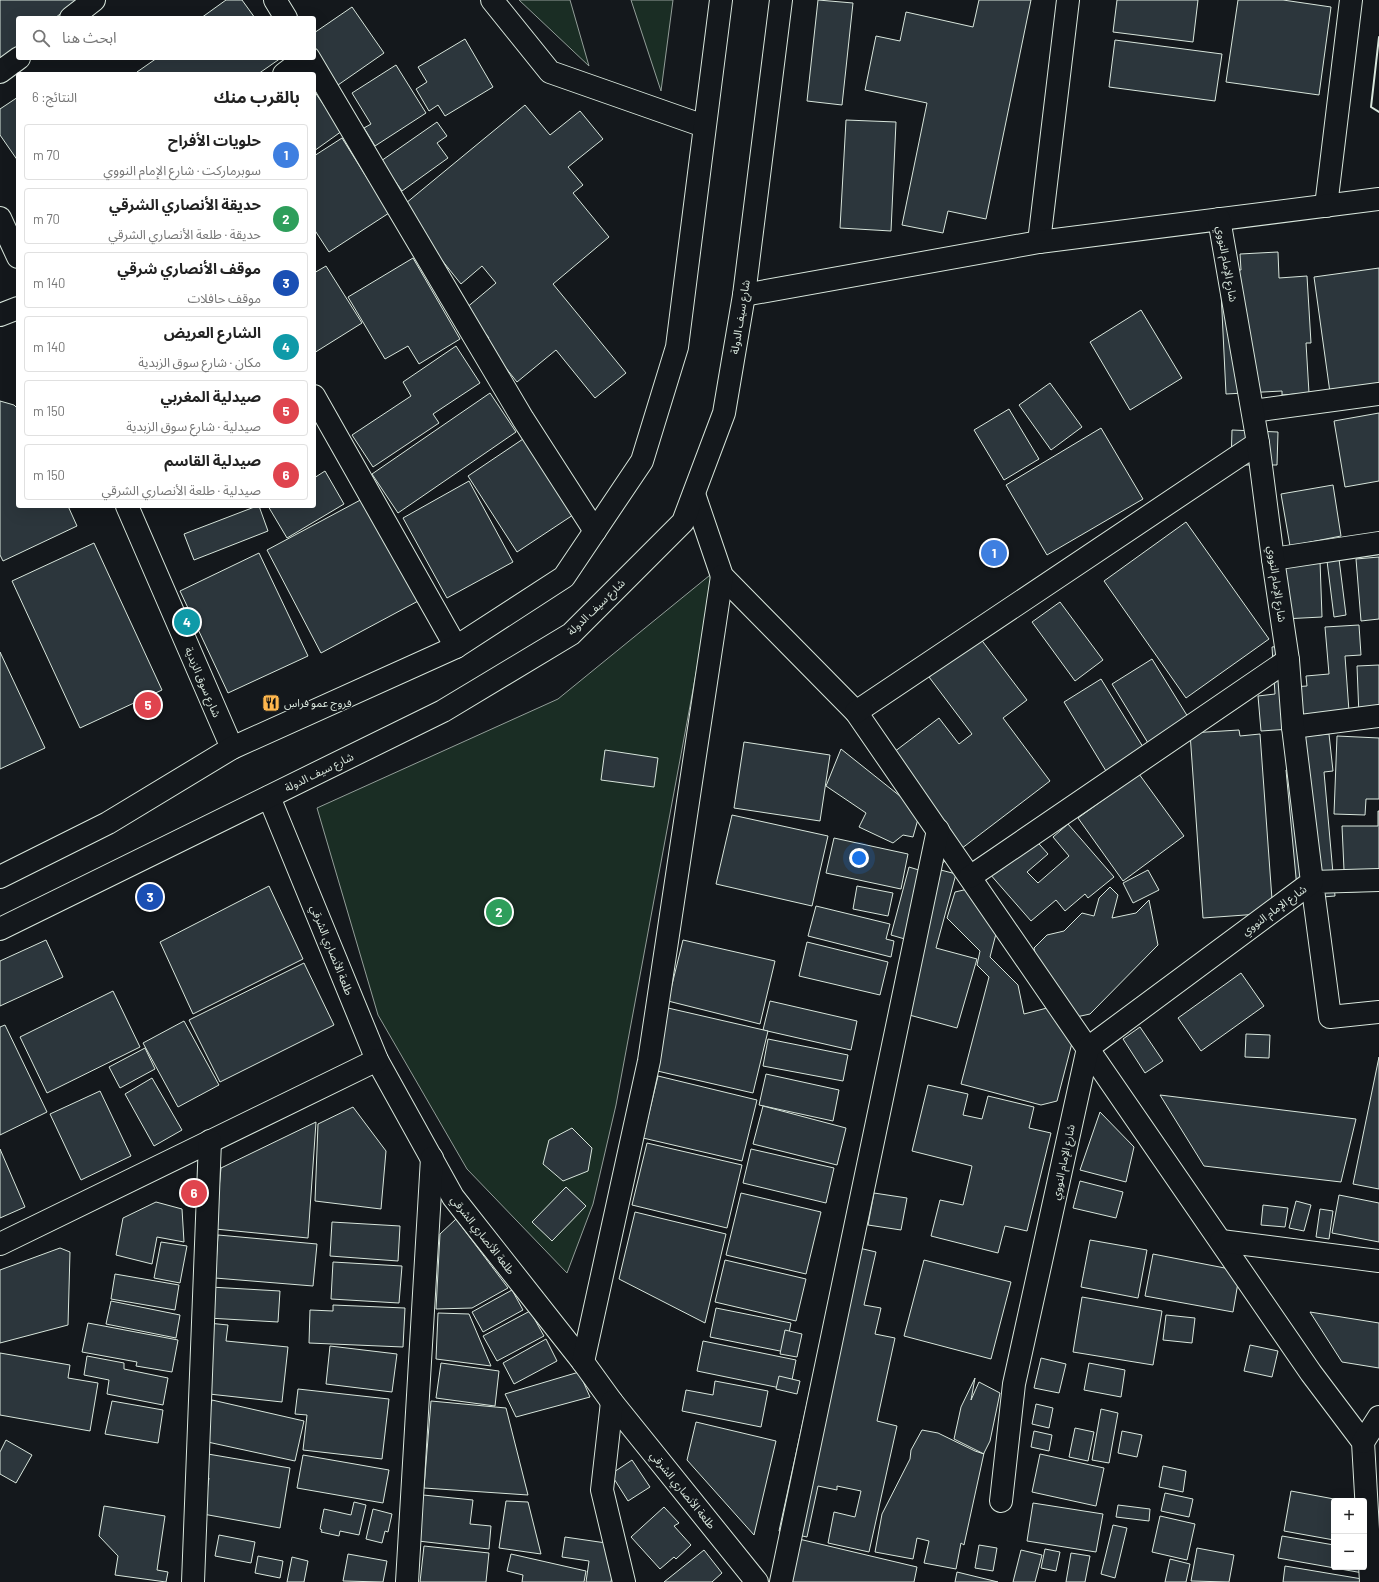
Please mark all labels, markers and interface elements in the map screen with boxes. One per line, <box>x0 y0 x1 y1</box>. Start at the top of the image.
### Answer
search box <box>16 16 316 60</box>
icon: search <box>30 27 52 49</box>
text: ابحث هنا <box>62 28 117 46</box>
text: بالقرب منك <box>214 86 300 106</box>
text: النتائج: 6 <box>32 89 77 105</box>
text: حلويات الأفراح <box>168 131 261 149</box>
text: 70 m <box>33 147 60 163</box>
text: 1 <box>284 147 288 163</box>
text: سوبرماركت · شارع الإمام النووي <box>103 162 261 178</box>
text: حديقة الأنصاري الشرقي <box>109 195 261 213</box>
text: 70 m <box>33 211 60 227</box>
text: 2 <box>282 211 290 227</box>
street label: شارع الإمام النووي <box>1211 225 1241 304</box>
text: حديقة · طلعة الأنصاري الشرقي <box>108 226 261 242</box>
text: موقف الأنصاري شرقي <box>117 259 261 277</box>
text: 140 m <box>33 275 65 291</box>
text: 3 <box>282 275 290 291</box>
street label: شارع سيف الدولة <box>727 278 754 355</box>
text: موقف حافلات <box>187 290 261 306</box>
text: الشارع العريض <box>164 323 261 341</box>
text: 140 m <box>33 339 65 355</box>
text: 4 <box>282 339 290 355</box>
text: مكان · شارع سوق الزبدية <box>138 354 261 370</box>
text: صيدلية المغربي <box>161 387 261 405</box>
text: 150 m <box>33 403 65 419</box>
text: 5 <box>283 403 290 419</box>
text: صيدلية · شارع سوق الزبدية <box>126 418 261 434</box>
text: صيدلية القاسم <box>164 451 261 469</box>
text: 150 m <box>33 467 65 483</box>
text: 6 <box>283 467 290 483</box>
text: صيدلية · طلعة الأنصاري الشرقي <box>101 482 261 498</box>
pin: 1 <box>981 538 1007 568</box>
street label: شارع الإمام النووي <box>1262 545 1289 624</box>
street label: شارع سيف الدولة <box>564 576 629 639</box>
pin: 4 <box>174 607 200 637</box>
street label: شارع سوق الزبدية <box>181 645 224 720</box>
pin: 5 <box>135 690 161 720</box>
restaurant icon: فروج عمو فراس <box>261 693 281 713</box>
place label: فروج عمو فراس <box>284 696 352 711</box>
street label: شارع سيف الدولة <box>282 749 357 796</box>
your location <box>849 848 869 868</box>
pin: 3 <box>137 882 163 912</box>
street label: شارع الإمام النووي <box>1239 882 1311 940</box>
pin: 2 <box>486 897 512 927</box>
street label: طلعة الأنصاري الشرقي <box>305 903 356 998</box>
street label: شارع الإمام النووي <box>1048 1123 1080 1202</box>
pin: 6 <box>181 1178 207 1208</box>
street label: طلعة الأنصاري الشرقي <box>446 1193 518 1279</box>
street label: طلعة الأنصاري الشرقي <box>645 1448 719 1533</box>
map controls <box>1331 1498 1367 1570</box>
button: + <box>1331 1498 1367 1534</box>
button: − <box>1331 1534 1367 1570</box>

